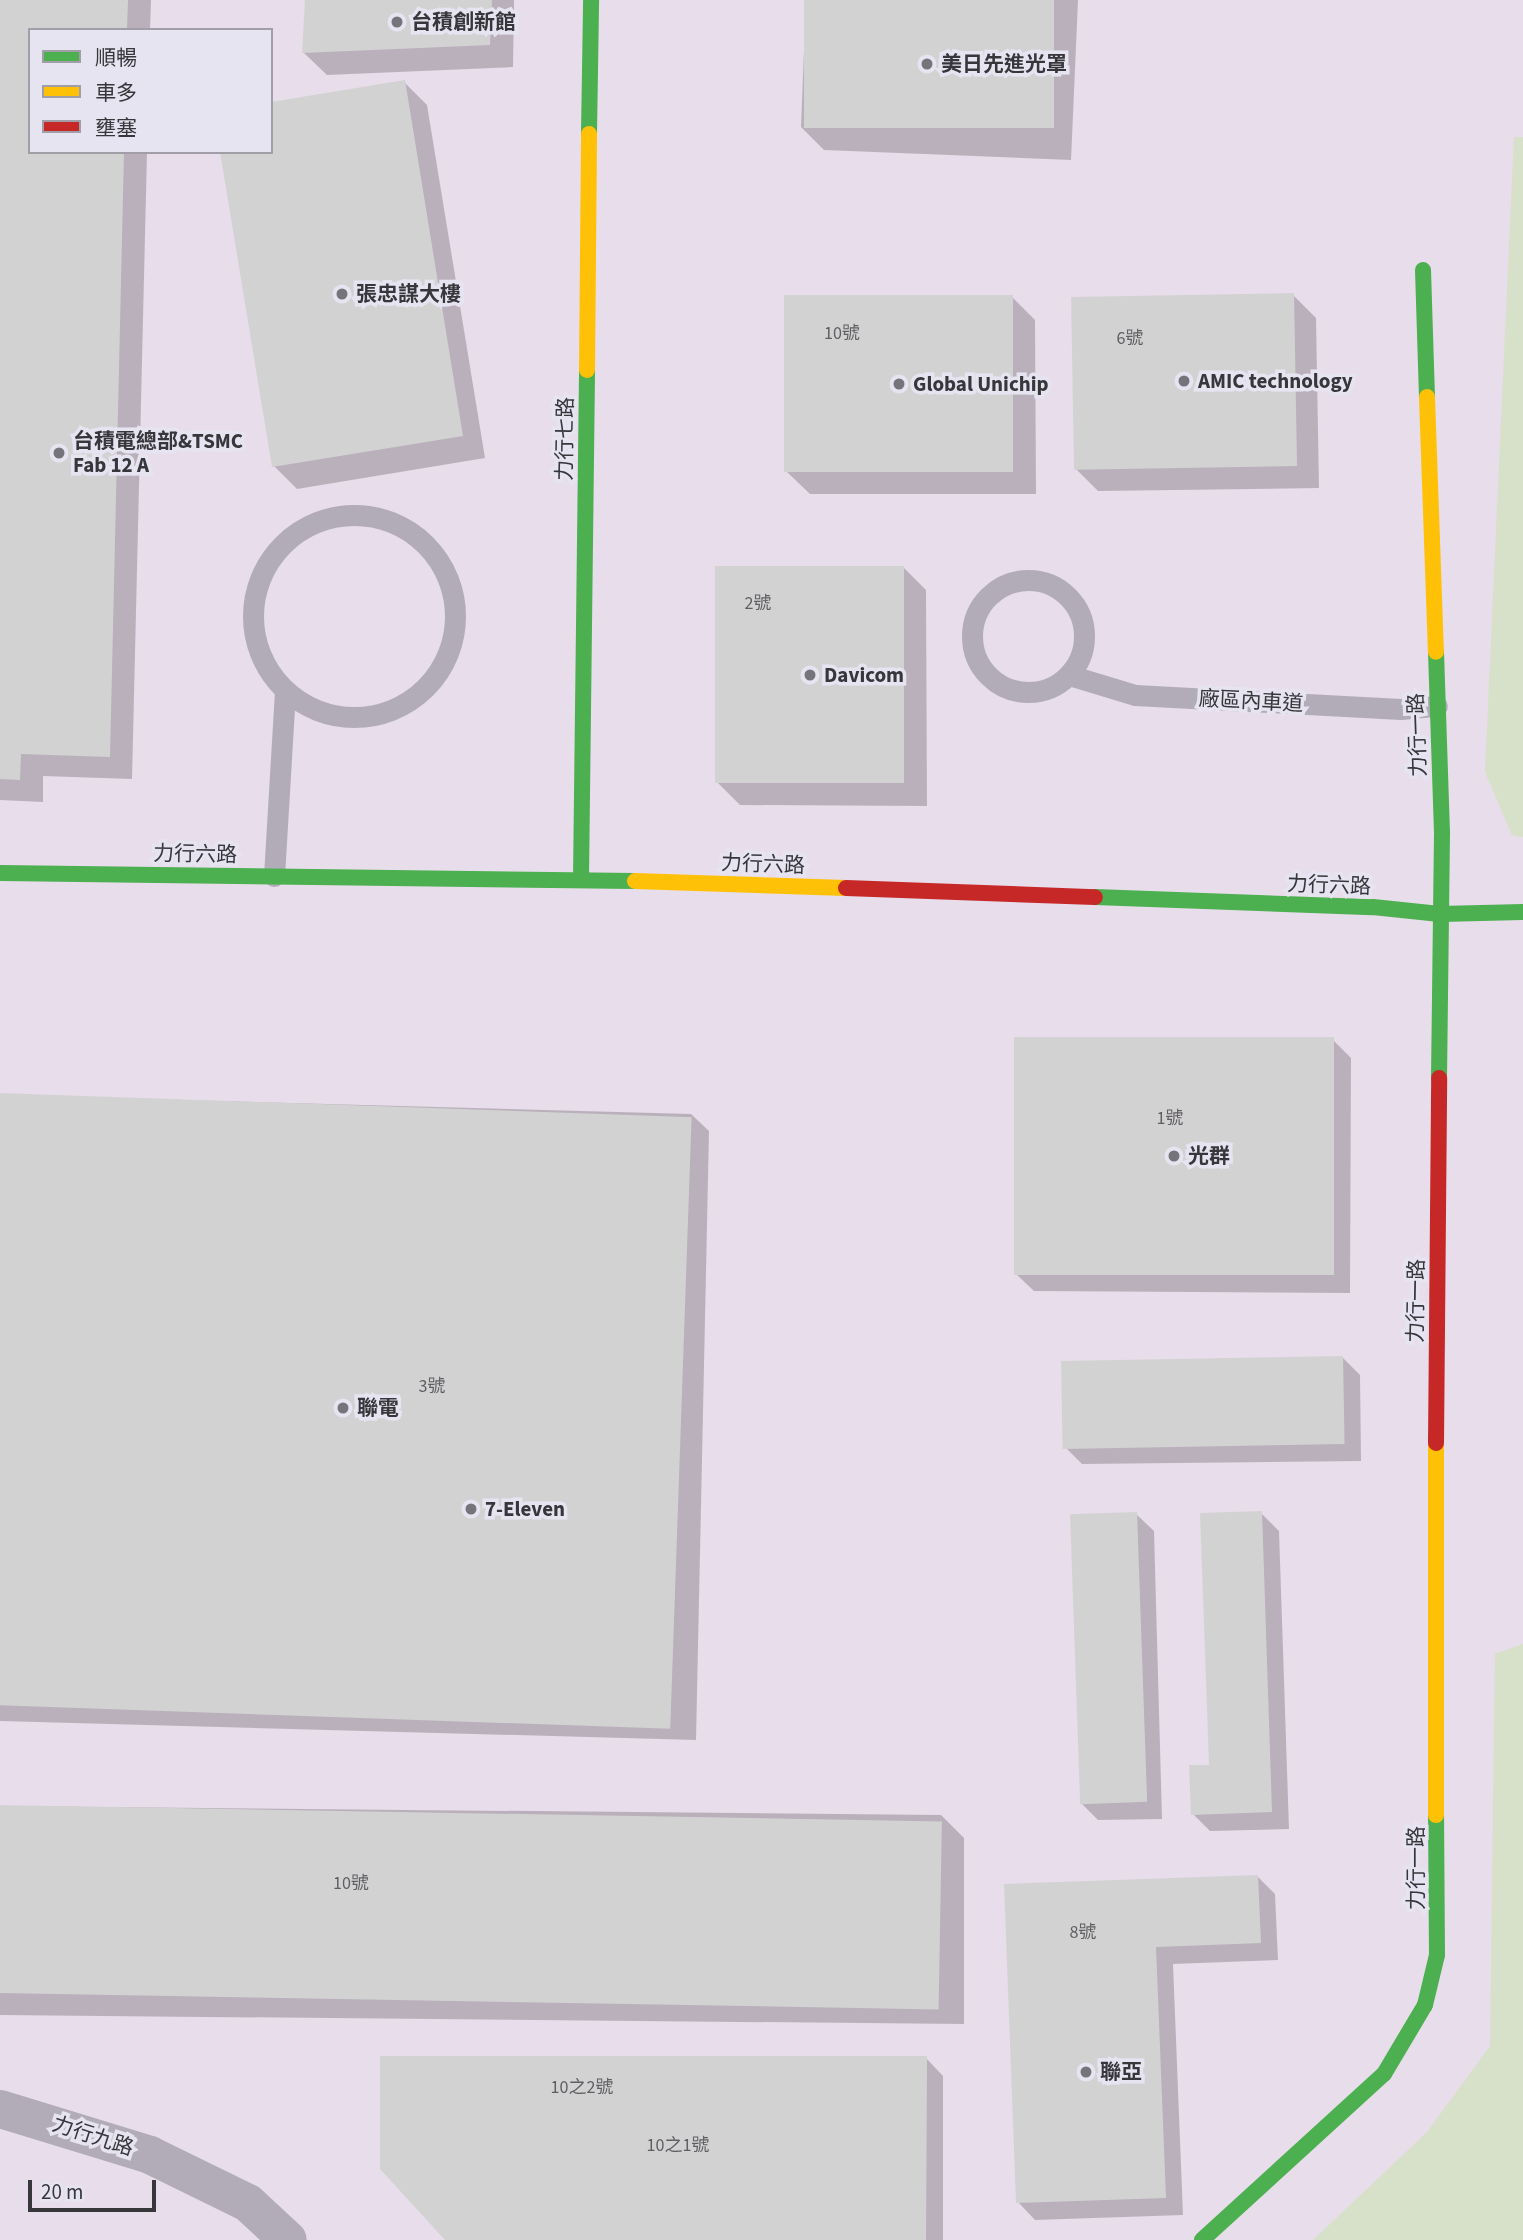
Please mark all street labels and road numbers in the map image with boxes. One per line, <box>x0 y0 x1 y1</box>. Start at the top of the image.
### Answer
street label: 力行七路 <box>552 397 578 481</box>
street label: 廠區內車道 <box>1198 686 1304 716</box>
street label: 力行一路 <box>1403 693 1431 777</box>
street label: 力行六路 <box>153 841 237 867</box>
street label: 力行六路 <box>721 850 805 878</box>
street label: 力行六路 <box>1287 871 1371 899</box>
street label: 力行一路 <box>1403 1259 1429 1343</box>
street label: 力行一路 <box>1403 1826 1429 1910</box>
street label: 力行九路 <box>49 2111 137 2161</box>

